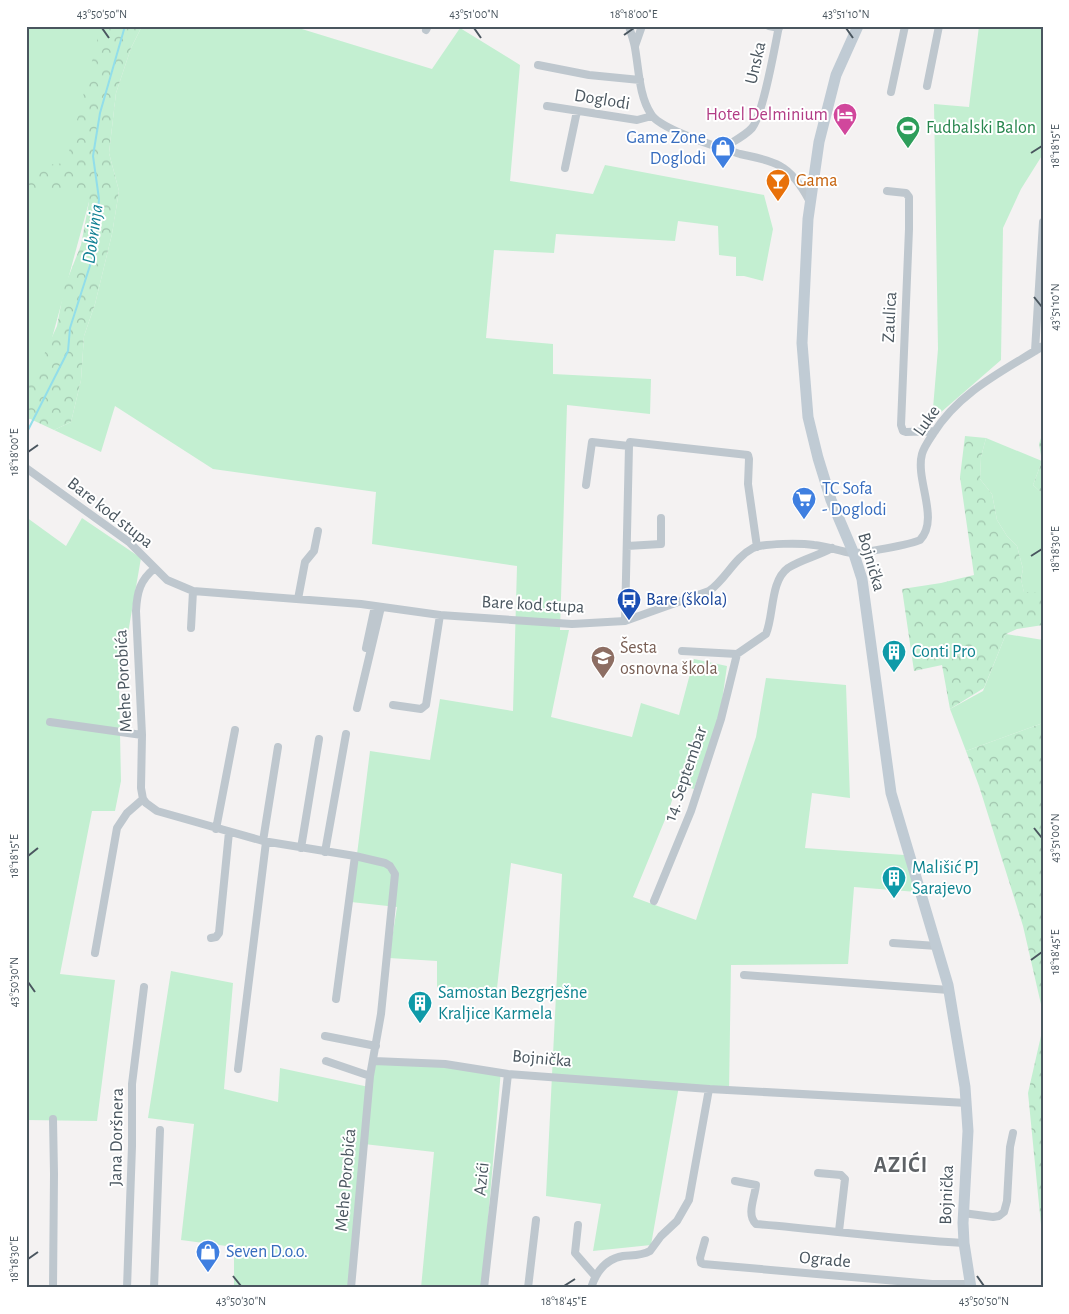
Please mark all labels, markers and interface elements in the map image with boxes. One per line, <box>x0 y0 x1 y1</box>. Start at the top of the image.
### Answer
text: 43°50'50"N <box>77 8 127 20</box>
text: 43°51'00"N <box>449 8 499 20</box>
text: 18°18'00"E <box>611 8 658 20</box>
text: 43°51'10"N <box>822 8 870 20</box>
street label: Unska <box>742 40 770 86</box>
street label: Doglodi <box>573 87 631 113</box>
hotel icon: Hotel Delminium <box>832 102 858 136</box>
place label: Hotel Delminium <box>706 106 828 124</box>
sports icon: Fudbalski Balon <box>895 115 921 149</box>
place label: Fudbalski Balon <box>926 119 1036 137</box>
text: 18°18'15"E <box>1049 124 1061 168</box>
place label: Game Zone Doglodi <box>626 129 706 168</box>
shop icon: Game Zone Doglodi <box>710 135 736 169</box>
bar icon: Gama <box>765 168 791 202</box>
place label: Gama <box>796 172 837 190</box>
water label: Dobrinja <box>79 203 107 265</box>
text: 43°51'10"N <box>1049 283 1061 331</box>
street label: Zaulica <box>880 291 900 343</box>
street label: Luke <box>910 402 944 440</box>
text: 18°18'00"E <box>8 428 20 475</box>
street label: Bare kod stupa <box>64 474 156 552</box>
place label: TC Sofa - Doglodi <box>822 480 887 519</box>
supermarket icon: TC Sofa - Doglodi <box>791 486 817 520</box>
text: 18°18'30"E <box>1049 526 1061 572</box>
street label: Bojnička <box>854 531 888 593</box>
bus stop icon: Bare (škola) <box>616 587 642 621</box>
place label: Bare (škola) <box>646 591 728 609</box>
street label: Bare kod stupa <box>481 593 585 617</box>
street label: Mehe Porobića <box>112 629 136 733</box>
place label: Šesta osnovna škola <box>620 636 718 678</box>
building icon: Conti Pro <box>881 639 907 673</box>
place label: Conti Pro <box>912 643 976 661</box>
school or university icon: Šesta osnovna škola <box>590 645 616 679</box>
street label: 14. Septembar <box>661 724 711 824</box>
text: 43°51'00"N <box>1049 813 1061 863</box>
text: 18°18'15"E <box>8 834 20 878</box>
place label: Mališić PJ Sarajevo <box>912 859 979 898</box>
building icon: Mališić PJ Sarajevo <box>881 865 907 899</box>
text: 18°18'45"E <box>1049 929 1061 975</box>
text: 43°50'30"N <box>8 957 20 1007</box>
place label: Samostan Bezgrješne Kraljice Karmela <box>438 984 587 1023</box>
building icon: Samostan Bezgrješne Kraljice Karmela <box>407 990 433 1024</box>
street label: Bojnička <box>511 1047 573 1071</box>
street label: Jana Doršnera <box>107 1088 127 1186</box>
street label: Mehe Porobića <box>333 1128 359 1232</box>
district label: AZIĆI <box>874 1151 928 1176</box>
street label: Azići <box>471 1161 493 1197</box>
street label: Bojnička <box>937 1165 957 1225</box>
text: 18°18'30"E <box>8 1236 20 1282</box>
shop icon: Seven D.o.o. <box>195 1239 221 1273</box>
place label: Seven D.o.o. <box>226 1243 308 1261</box>
street label: Ograde <box>798 1249 852 1271</box>
text: 43°50'30"N <box>216 1295 266 1307</box>
text: 18°18'45"E <box>541 1295 587 1307</box>
text: 43°50'50"N <box>959 1295 1009 1307</box>

